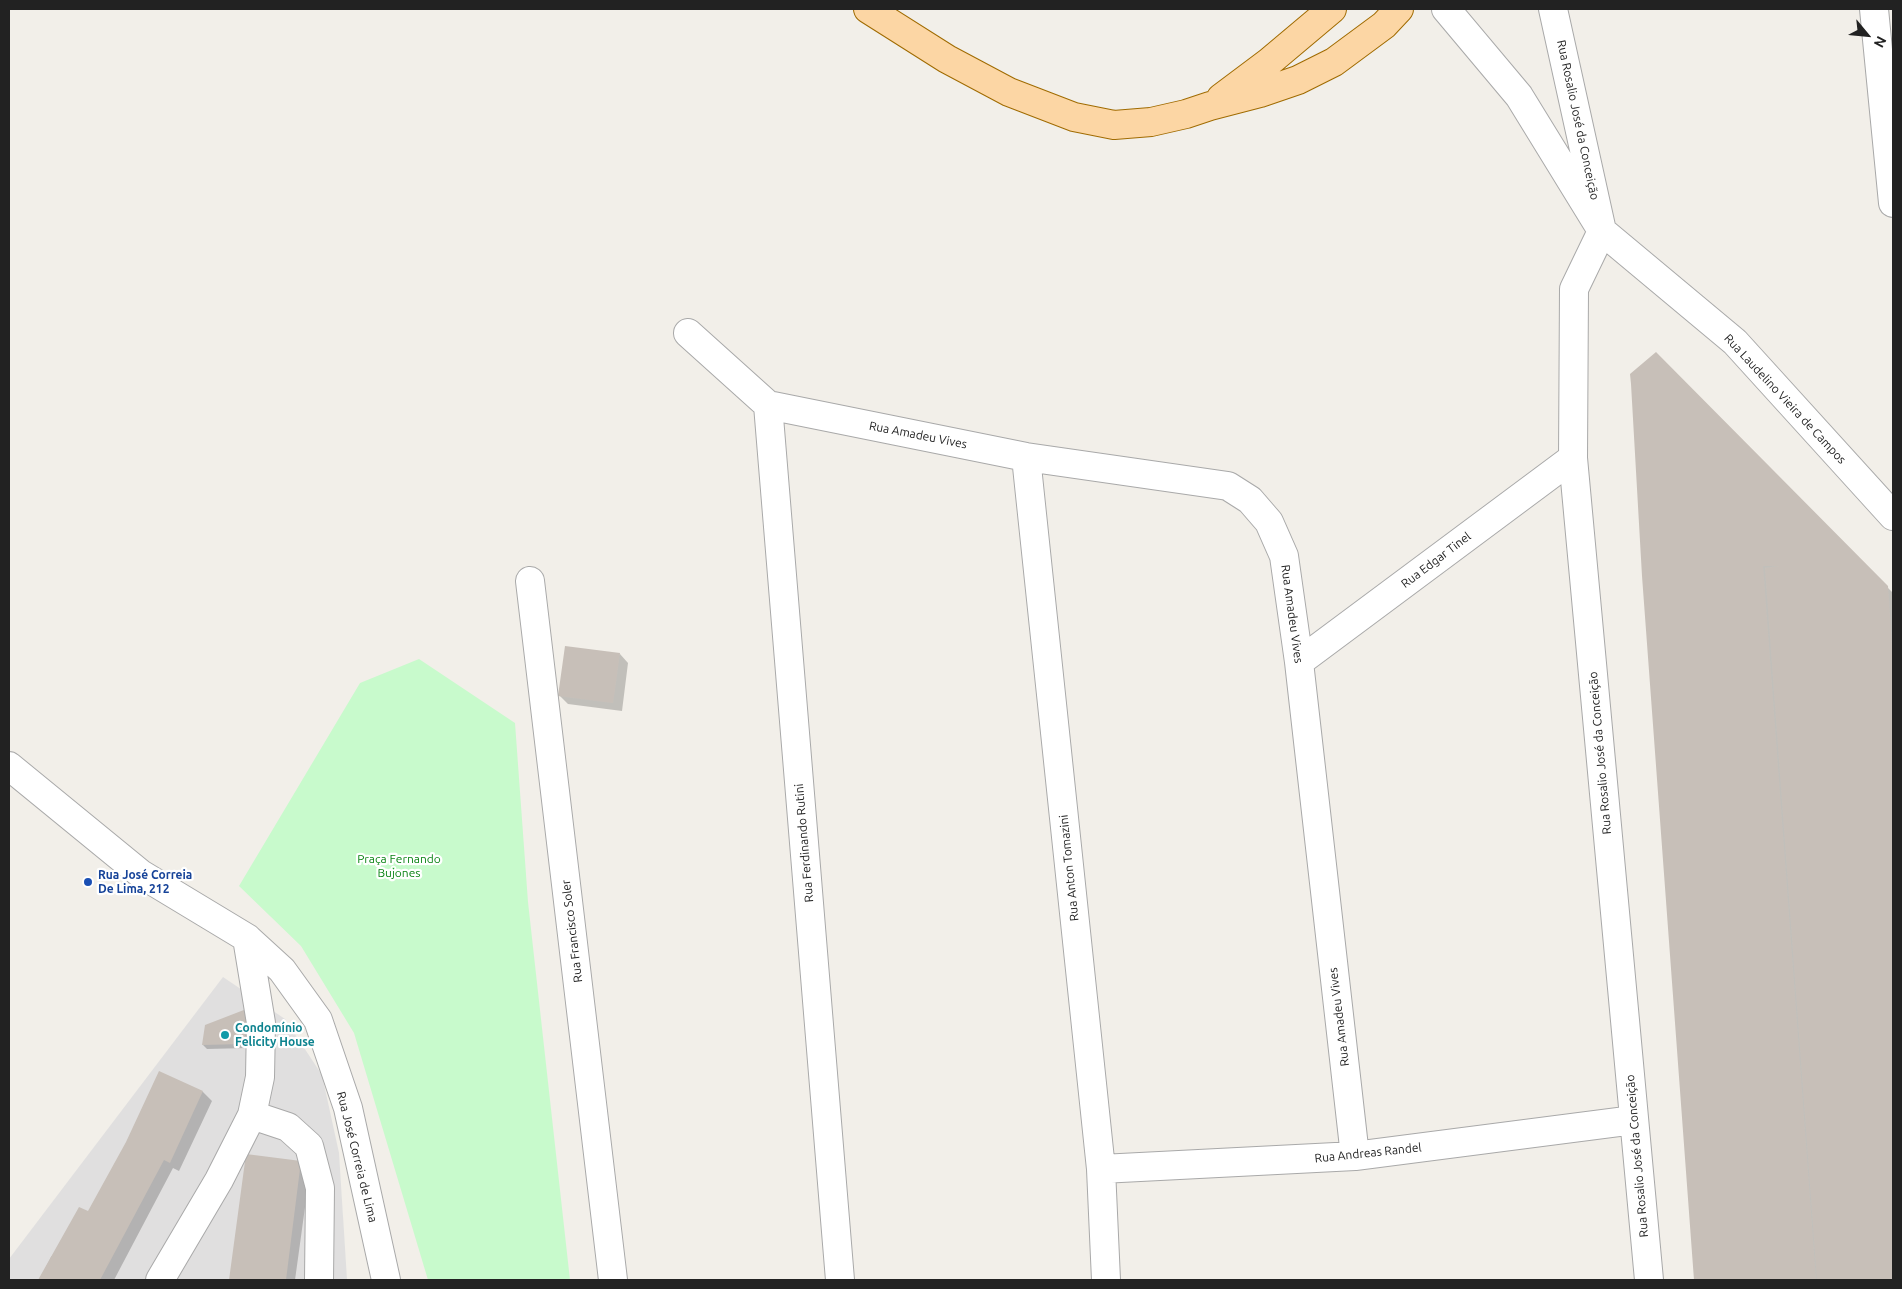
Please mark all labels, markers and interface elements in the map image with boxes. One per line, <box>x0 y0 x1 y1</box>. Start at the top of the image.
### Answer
north arrow <box>1842 10 1892 60</box>
text: N <box>1871 34 1890 50</box>
street label: Rua Rosalio José da Conceição <box>1554 39 1602 201</box>
street label: Rua Laudelino Vieira de Campos <box>1721 331 1849 467</box>
street label: Rua Amadeu Vives <box>868 418 968 452</box>
street label: Rua Edgar Tinel <box>1398 529 1474 591</box>
street label: Rua Amadeu Vives <box>1278 564 1306 664</box>
street label: Rua Rosalio José da Conceição <box>1586 671 1614 835</box>
street label: Rua Ferdinando Rutini <box>792 783 816 903</box>
street label: Rua Anton Tomazini <box>1056 814 1082 922</box>
park label: Praça Fernando Bujones <box>357 852 441 880</box>
place label: Rua José Correia De Lima, 212 <box>98 868 192 896</box>
marker: Rua José Correia De Lima, 212 <box>82 876 94 888</box>
street label: Rua Francisco Soler <box>559 879 585 983</box>
street label: Rua Amadeu Vives <box>1326 967 1352 1067</box>
place label: Condomínio Felicity House <box>235 1021 315 1049</box>
marker: Condomínio Felicity House <box>219 1029 231 1041</box>
street label: Rua Rosalio José da Conceição <box>1623 1074 1651 1238</box>
street label: Rua José Correia de Lima <box>334 1090 380 1224</box>
street label: Rua Andreas Randel <box>1314 1140 1422 1166</box>

